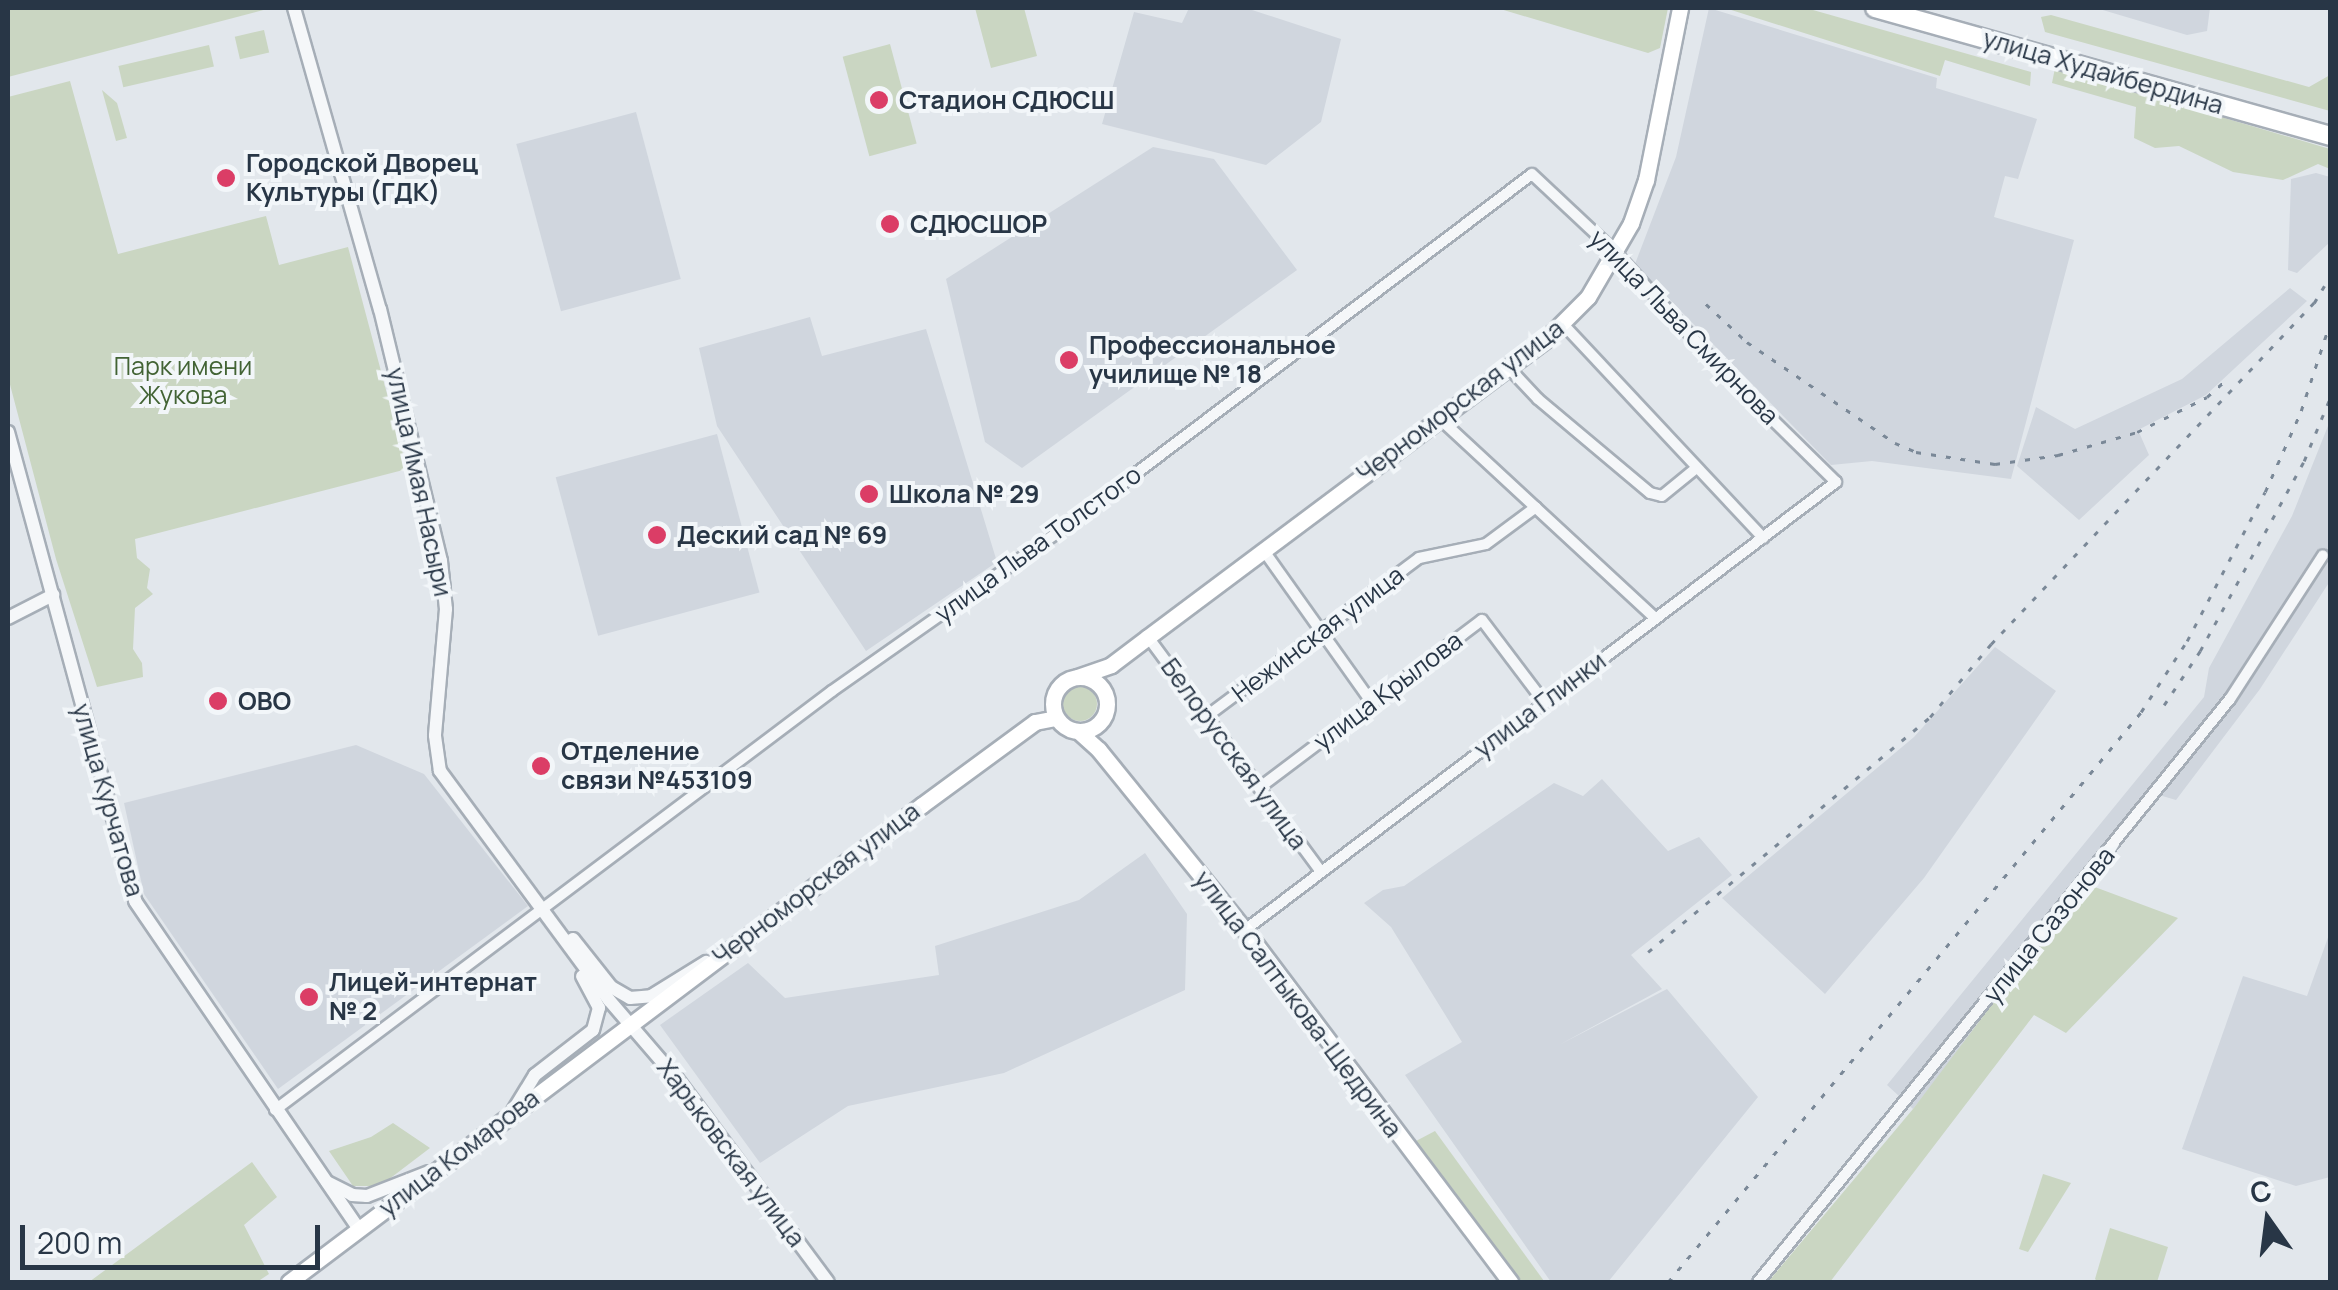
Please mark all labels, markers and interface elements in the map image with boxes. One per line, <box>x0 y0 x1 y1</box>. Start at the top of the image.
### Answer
street label: улица Худайбердина <box>1979 23 2227 121</box>
place label: Стадион СДЮСШ <box>899 85 1114 115</box>
marker: Стадион СДЮСШ <box>868 89 890 111</box>
place label: Городской Дворец Культуры (ГДК) <box>246 149 478 208</box>
marker: Городской Дворец Культуры (ГДК) <box>215 167 237 189</box>
place label: СДЮСШОР <box>910 209 1047 239</box>
marker: СДЮСШОР <box>879 213 901 235</box>
street label: улица Льва Смирнова <box>1583 223 1785 431</box>
street label: Черноморская улица <box>1351 313 1569 489</box>
place label: Профессиональное училище № 18 <box>1089 331 1336 390</box>
marker: Профессиональное училище № 18 <box>1058 349 1080 371</box>
park label: Парк имени Жукова <box>114 352 252 411</box>
street label: улица Имая Насыри <box>380 365 458 599</box>
street label: улица Льва Толстого <box>929 459 1147 629</box>
place label: Школа № 29 <box>889 479 1040 509</box>
marker: Школа № 29 <box>858 483 880 505</box>
place label: Деский сад № 69 <box>677 520 887 550</box>
marker: Деский сад № 69 <box>646 524 668 546</box>
street label: Нежинская улица <box>1226 560 1410 708</box>
street label: улица Крылова <box>1308 625 1468 757</box>
street label: улица Глинки <box>1468 646 1612 764</box>
street label: Белорусская улица <box>1155 653 1313 855</box>
place label: ОВО <box>238 686 291 716</box>
marker: ОВО <box>207 690 229 712</box>
street label: улица Курчатова <box>66 700 150 900</box>
place label: Отделение связи №453109 <box>561 737 753 796</box>
marker: Отделение связи №453109 <box>530 755 552 777</box>
street label: Черноморская улица <box>707 796 925 972</box>
street label: улица Сазонова <box>1977 841 2121 1009</box>
street label: улица Салтыкова-Щедрина <box>1188 865 1408 1143</box>
place label: Лицей-интернат № 2 <box>329 968 537 1027</box>
marker: Лицей-интернат № 2 <box>298 986 320 1008</box>
street label: Харьковская улица <box>651 1053 811 1253</box>
street label: улица Комарова <box>373 1083 545 1223</box>
north arrow <box>2218 1170 2318 1270</box>
text: С <box>2246 1170 2275 1212</box>
scale bar <box>25 1205 325 1267</box>
text: 200 m <box>37 1222 122 1263</box>

